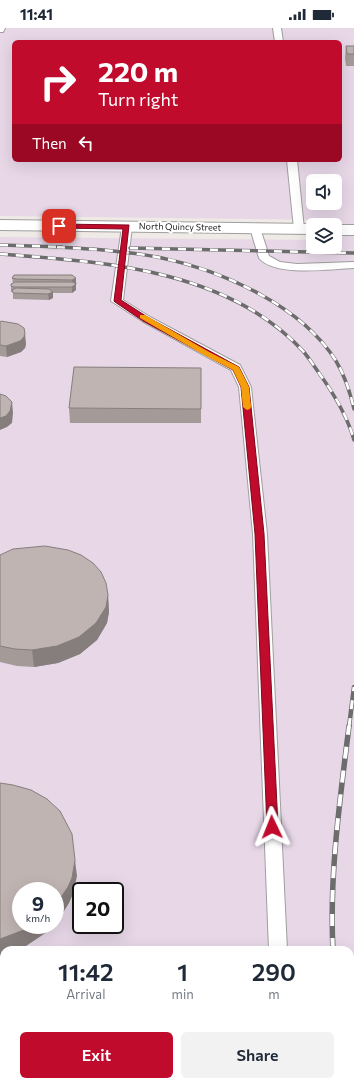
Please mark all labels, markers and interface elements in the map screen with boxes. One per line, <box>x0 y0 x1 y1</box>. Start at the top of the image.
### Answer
text: 11:41 <box>20 5 53 23</box>
text: 220 m <box>98 54 178 88</box>
icon: right <box>32 56 84 108</box>
text: Turn right <box>98 88 178 110</box>
icon: left <box>75 132 97 154</box>
text: Then <box>32 134 67 152</box>
map controls <box>306 174 342 254</box>
button: sound <box>306 174 342 210</box>
pin <box>42 209 76 243</box>
icon: arrive <box>48 215 70 237</box>
button: layers <box>306 218 342 254</box>
street label: North Quincy Street <box>139 220 222 233</box>
position arrow <box>251 806 293 848</box>
speed limit sign: 20 <box>72 882 124 934</box>
text: 9 <box>32 891 44 915</box>
text: km/h <box>26 912 50 924</box>
text: 11:42 <box>58 957 113 986</box>
text: 1 <box>177 957 188 986</box>
text: 290 <box>252 957 296 986</box>
text: Arrival <box>66 986 105 1002</box>
text: min <box>172 986 194 1002</box>
text: m <box>268 986 280 1002</box>
button: Exit <box>20 1032 173 1078</box>
button: Share <box>181 1032 334 1078</box>

